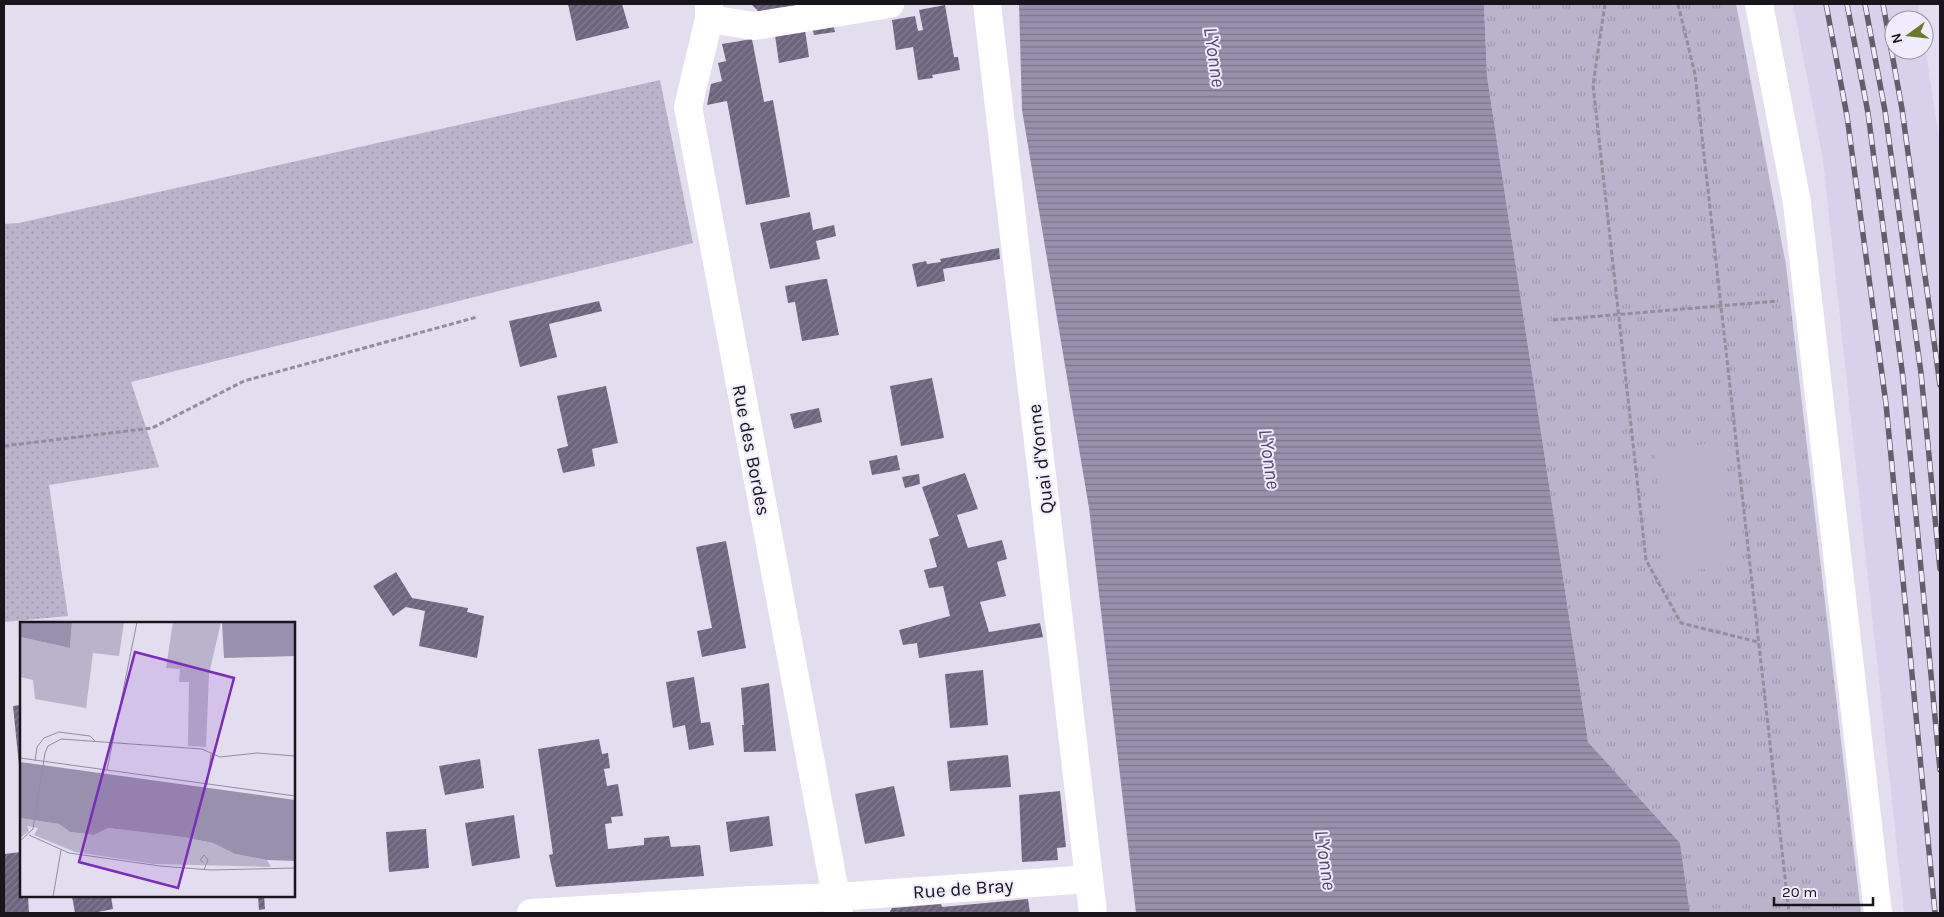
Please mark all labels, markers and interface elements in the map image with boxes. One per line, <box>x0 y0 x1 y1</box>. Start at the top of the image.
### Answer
north arrow <box>1884 10 1934 60</box>
water label: L'Yonne <box>1199 26 1230 89</box>
text: N <box>1887 31 1906 45</box>
street label: Rue des Bordes <box>728 383 775 518</box>
street label: Quai d'Yonne <box>1023 403 1059 515</box>
water label: L'Yonne <box>1254 428 1285 491</box>
inset map <box>20 622 295 897</box>
water label: L'Yonne <box>1310 829 1341 892</box>
street label: Rue de Bray <box>912 874 1014 903</box>
scale bar <box>1774 874 1873 906</box>
text: 20 m <box>1782 883 1817 901</box>

